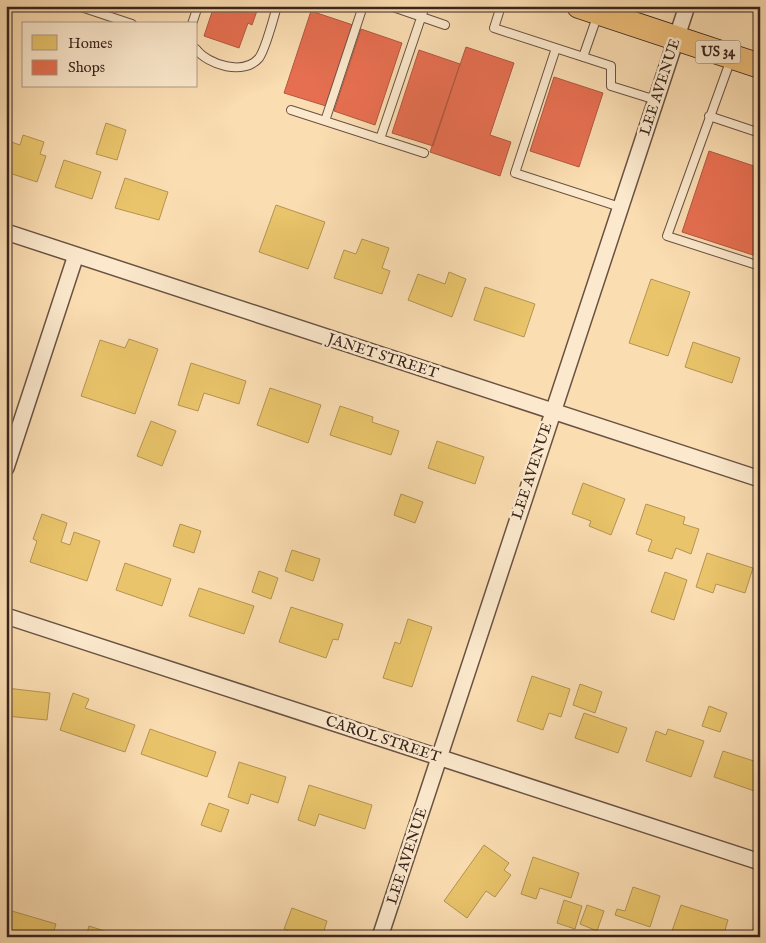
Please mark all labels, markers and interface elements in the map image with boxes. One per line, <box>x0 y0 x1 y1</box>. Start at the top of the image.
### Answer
legend <box>22 22 198 88</box>
text: Homes <box>68 34 112 53</box>
street label: LEE AVENUE <box>635 36 685 138</box>
road number: US 34 <box>696 41 740 64</box>
text: Shops <box>68 58 105 77</box>
street label: JANET STREET <box>323 329 441 383</box>
street label: LEE AVENUE <box>507 420 557 522</box>
street label: CAROL STREET <box>323 711 443 767</box>
street label: LEE AVENUE <box>382 805 432 907</box>

